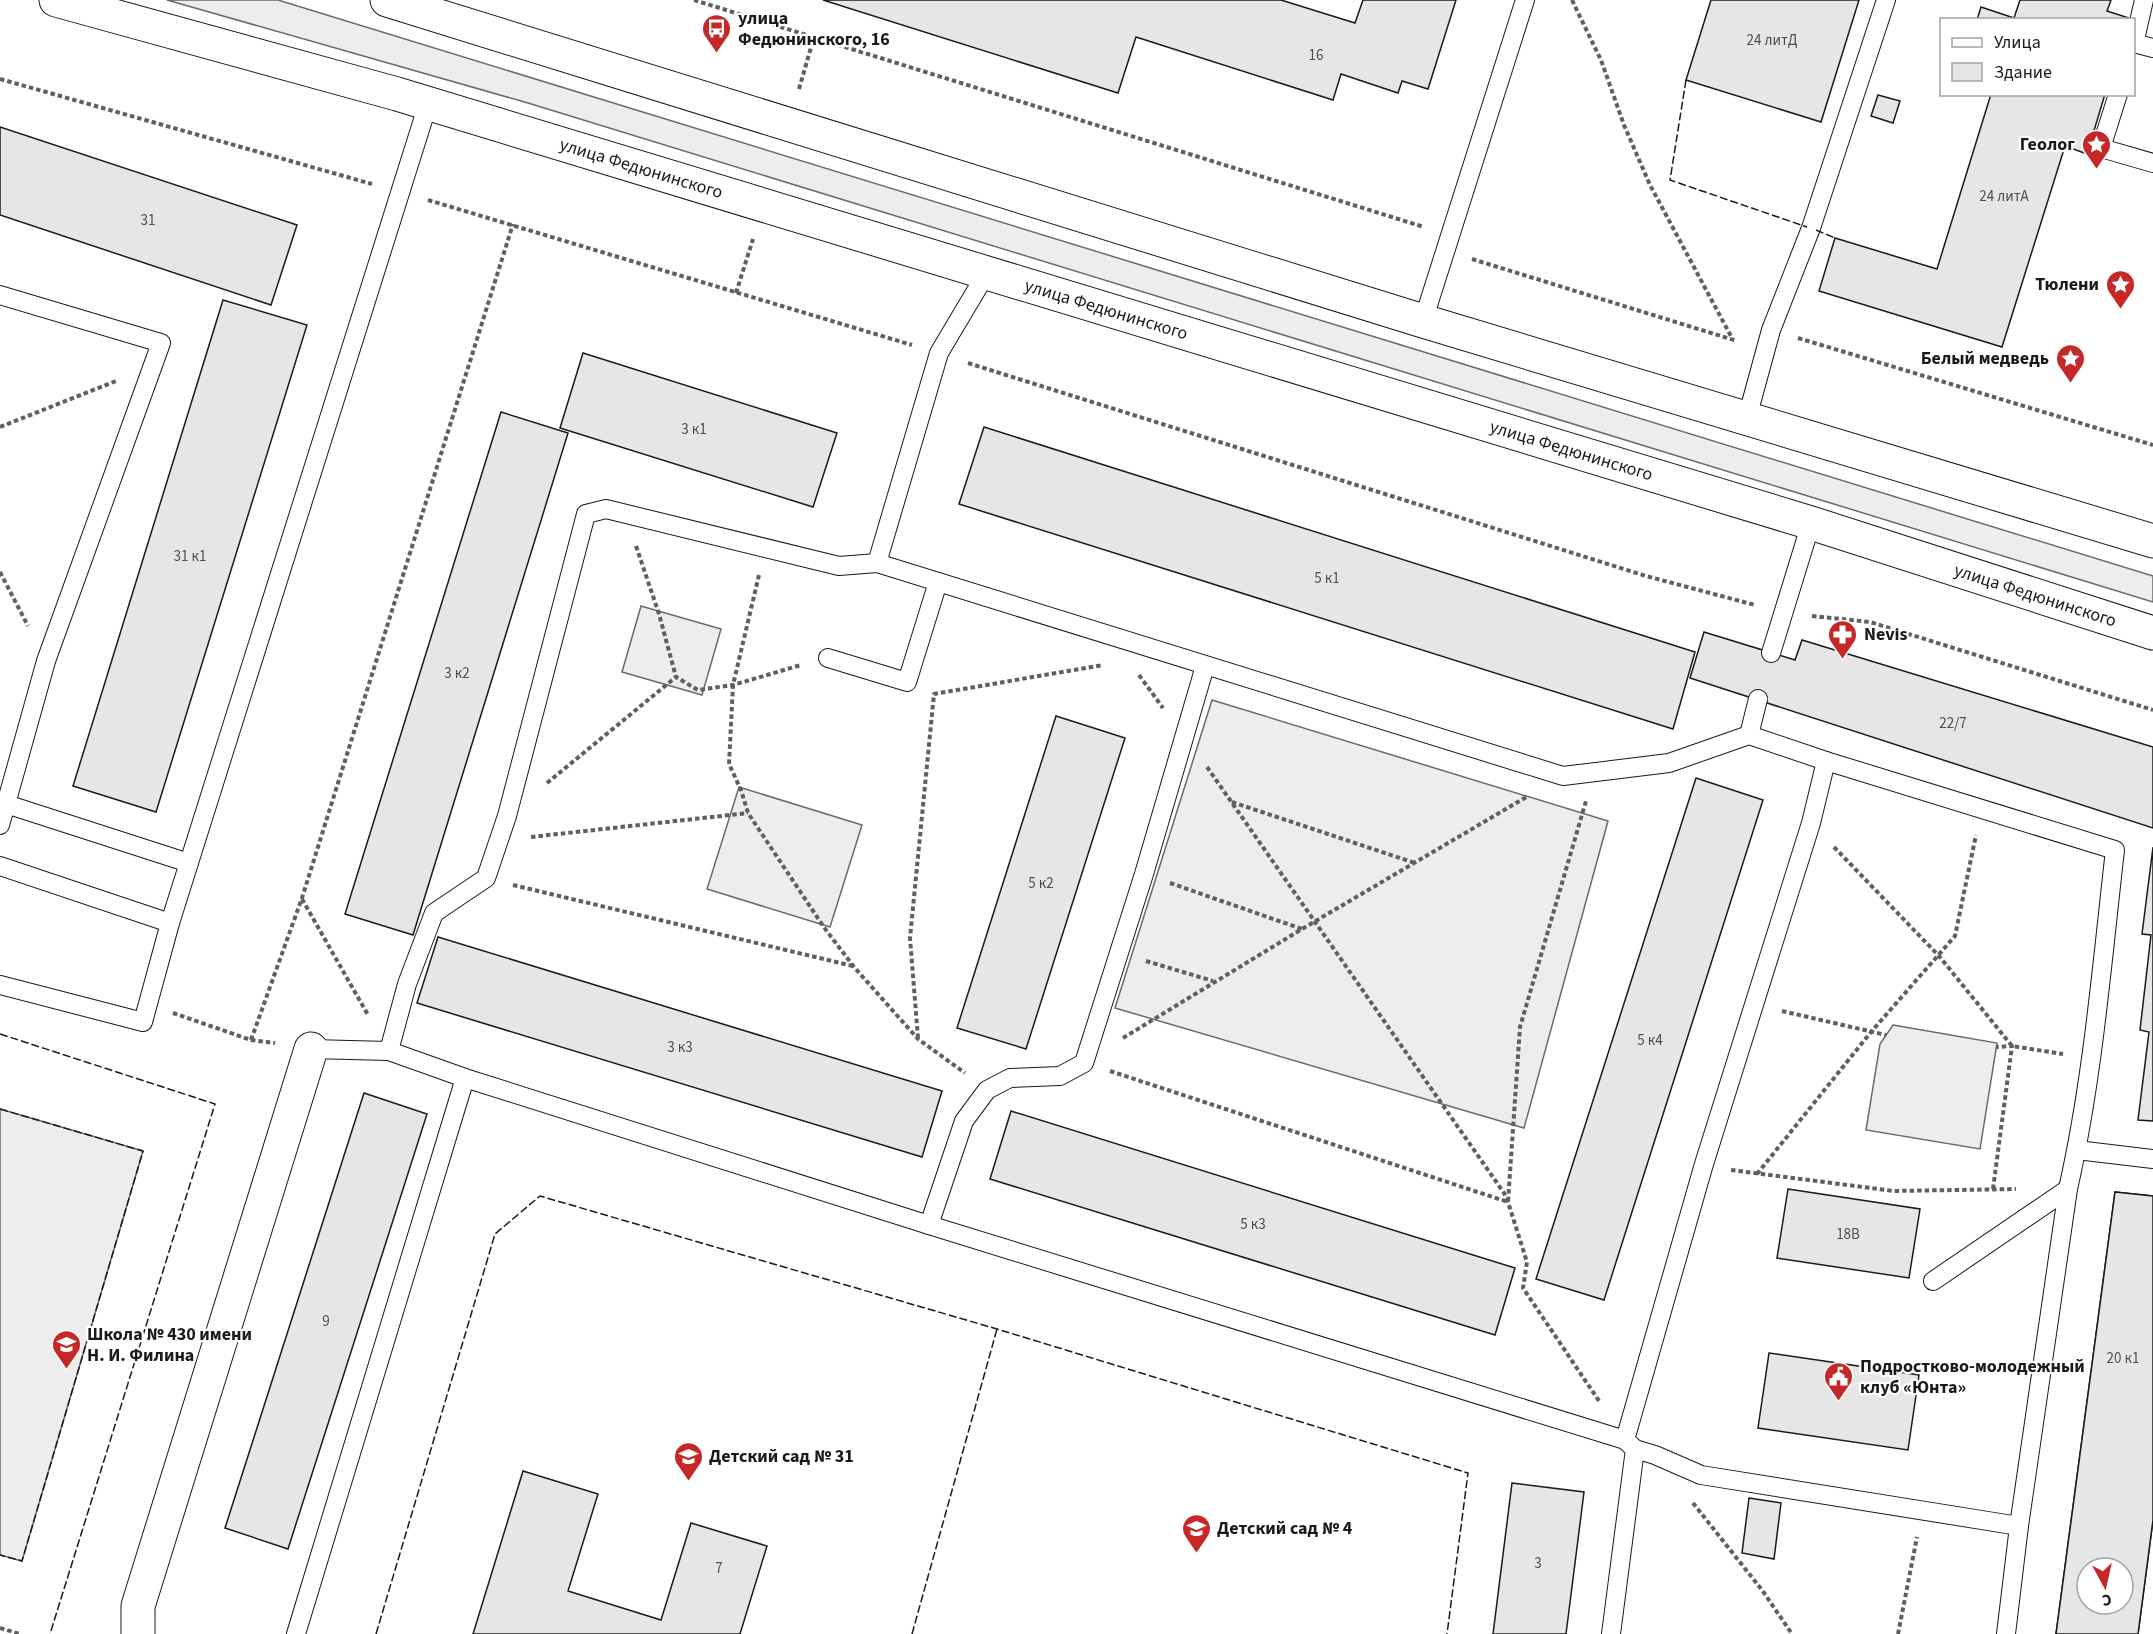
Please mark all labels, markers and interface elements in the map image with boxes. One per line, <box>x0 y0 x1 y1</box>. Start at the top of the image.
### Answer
place label: улица Федюнинского, 16 <box>738 6 890 52</box>
bus stop icon: улица Федюнинского, 16 <box>701 12 733 54</box>
legend <box>1940 18 2135 96</box>
house number: 24 литД <box>1747 30 1798 51</box>
text: Улица <box>1994 30 2041 55</box>
house number: 16 <box>1309 45 1323 66</box>
text: Здание <box>1994 60 2052 85</box>
place icon: Геолог <box>2080 128 2112 170</box>
street label: улица Федюнинского <box>557 132 726 205</box>
place label: Геолог <box>2020 132 2075 157</box>
house number: 24 литА <box>1979 186 2030 207</box>
house number: 31 <box>141 210 155 231</box>
place icon: Тюлени <box>2104 268 2136 310</box>
place label: Тюлени <box>2035 272 2099 297</box>
street label: улица Федюнинского <box>1022 273 1191 346</box>
place icon: Белый медведь <box>2054 342 2086 384</box>
place label: Белый медведь <box>1921 346 2049 371</box>
street label: улица Федюнинского <box>1487 414 1656 487</box>
house number: 3 к1 <box>681 419 707 440</box>
house number: 31 к1 <box>174 546 206 567</box>
street label: улица Федюнинского <box>1951 557 2120 633</box>
house number: 5 к1 <box>1314 568 1340 589</box>
pharmacy icon: Nevis <box>1827 618 1859 660</box>
place label: Nevis <box>1864 622 1908 647</box>
house number: 3 к2 <box>444 663 470 684</box>
house number: 22/7 <box>1939 713 1967 734</box>
house number: 5 к2 <box>1028 873 1054 894</box>
house number: 5 к4 <box>1637 1030 1663 1051</box>
house number: 3 к3 <box>667 1037 693 1058</box>
house number: 5 к3 <box>1240 1214 1266 1235</box>
house number: 18В <box>1836 1224 1860 1245</box>
house number: 9 <box>322 1311 330 1332</box>
place label: Школа № 430 имени Н. И. Филина <box>87 1322 252 1368</box>
school or university icon: Школа № 430 имени Н. И. Филина <box>50 1328 82 1370</box>
house number: 20 к1 <box>2107 1348 2139 1369</box>
place label: Подростково-молодежный клуб «Юнта» <box>1860 1354 2085 1400</box>
public building icon: Подростково-молодежный клуб «Юнта» <box>1823 1360 1855 1402</box>
school or university icon: Детский сад № 31 <box>672 1440 704 1482</box>
place label: Детский сад № 31 <box>709 1444 854 1469</box>
school or university icon: Детский сад № 4 <box>1180 1512 1212 1554</box>
place label: Детский сад № 4 <box>1217 1516 1353 1541</box>
house number: 3 <box>1534 1553 1542 1574</box>
north arrow <box>2075 1556 2135 1616</box>
house number: 7 <box>715 1558 723 1579</box>
text: С <box>2101 1588 2113 1611</box>

